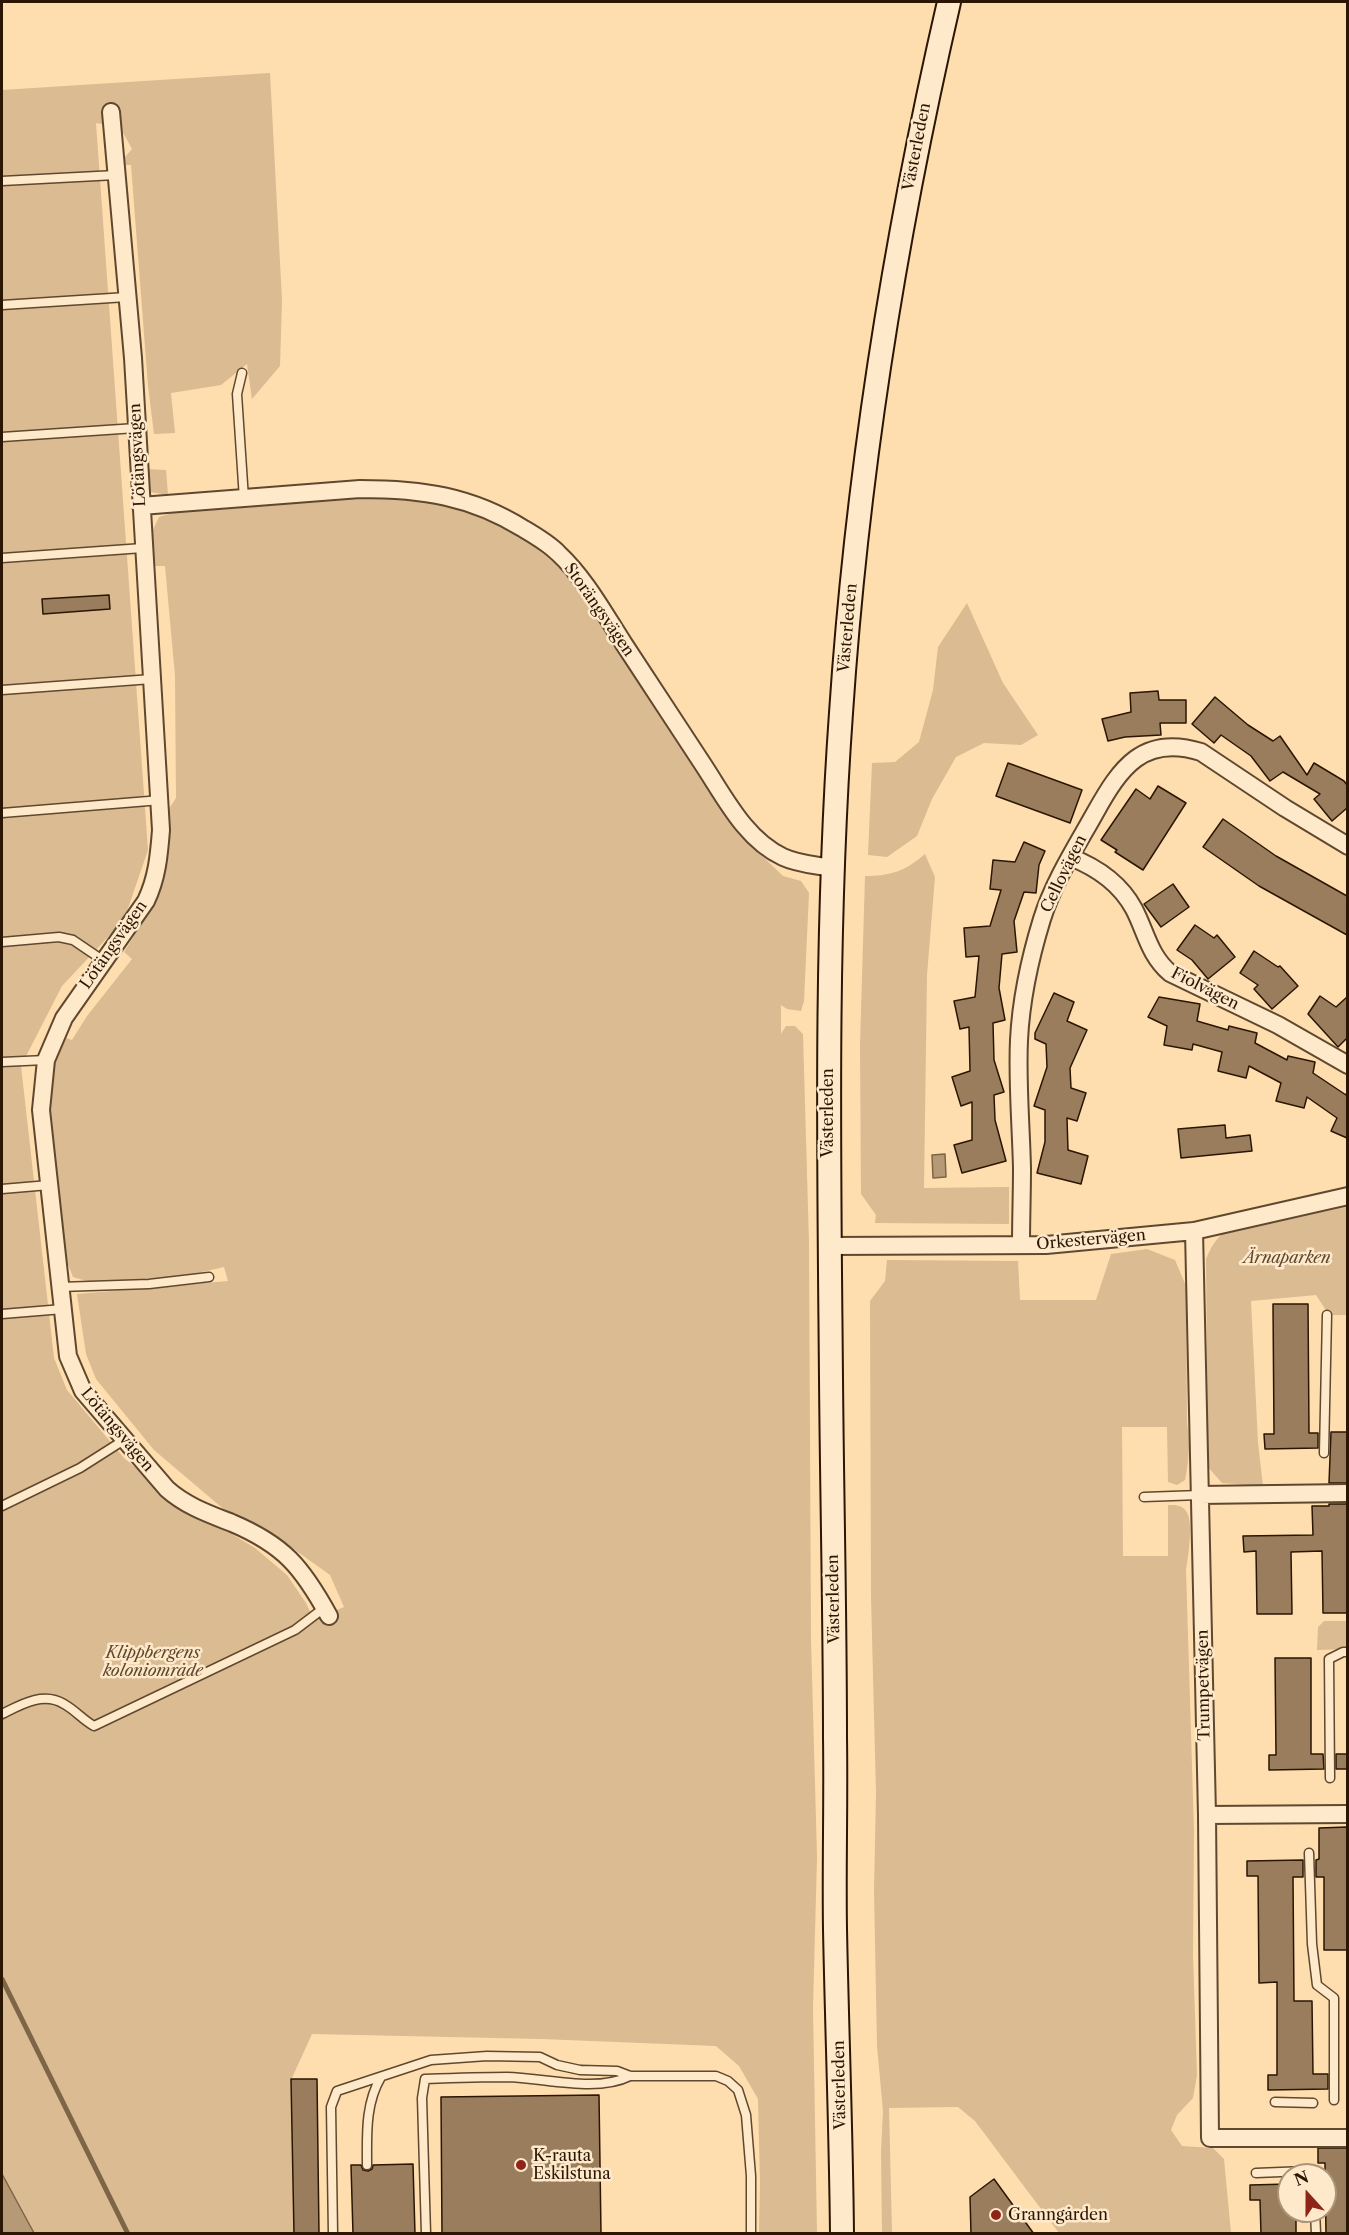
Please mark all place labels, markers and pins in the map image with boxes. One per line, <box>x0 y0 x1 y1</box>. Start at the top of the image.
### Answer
place label: K-rauta Eskilstuna <box>533 2146 611 2184</box>
marker: K-rauta Eskilstuna <box>514 2158 528 2172</box>
place label: Granngården <box>1008 2205 1108 2225</box>
marker: Granngården <box>989 2208 1003 2222</box>

